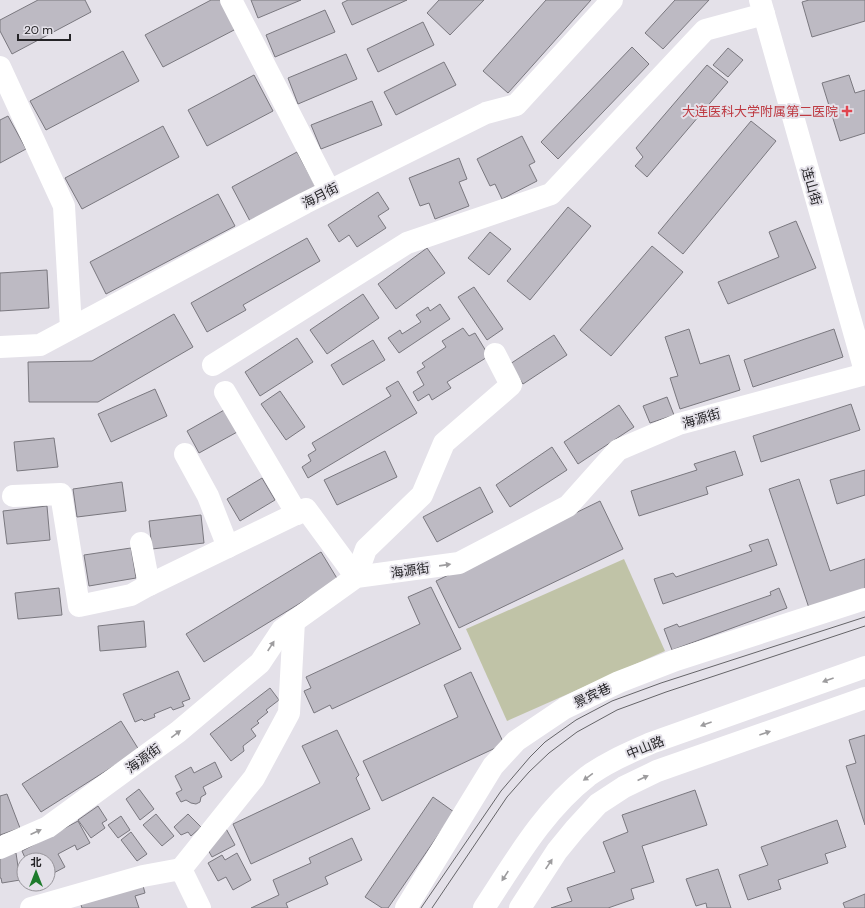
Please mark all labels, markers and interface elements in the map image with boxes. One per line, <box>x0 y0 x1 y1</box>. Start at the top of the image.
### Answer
scale bar <box>18 16 70 42</box>
text: 20 m <box>24 22 53 38</box>
place label: 大连医科大学附属第二医院 <box>682 103 838 120</box>
marker: 大连医科大学附属第二医院 <box>841 105 853 117</box>
street label: 连山街 <box>798 165 825 207</box>
street label: 海月街 <box>299 179 341 212</box>
street label: 海源街 <box>680 405 722 432</box>
street label: 海源街 <box>390 559 431 582</box>
one-way arrow <box>439 562 451 568</box>
one-way arrow <box>267 641 275 651</box>
one-way arrow <box>822 677 834 683</box>
street label: 景宾巷 <box>571 680 613 711</box>
one-way arrow <box>699 721 711 727</box>
one-way arrow <box>171 729 182 738</box>
one-way arrow <box>760 730 772 736</box>
street label: 中山路 <box>624 732 666 763</box>
street label: 海源街 <box>123 740 164 777</box>
one-way arrow <box>583 773 593 781</box>
one-way arrow <box>637 775 649 781</box>
one-way arrow <box>30 829 42 835</box>
north arrow <box>16 852 56 892</box>
text: 北 <box>31 855 42 869</box>
one-way arrow <box>545 859 553 869</box>
one-way arrow <box>501 871 509 881</box>

